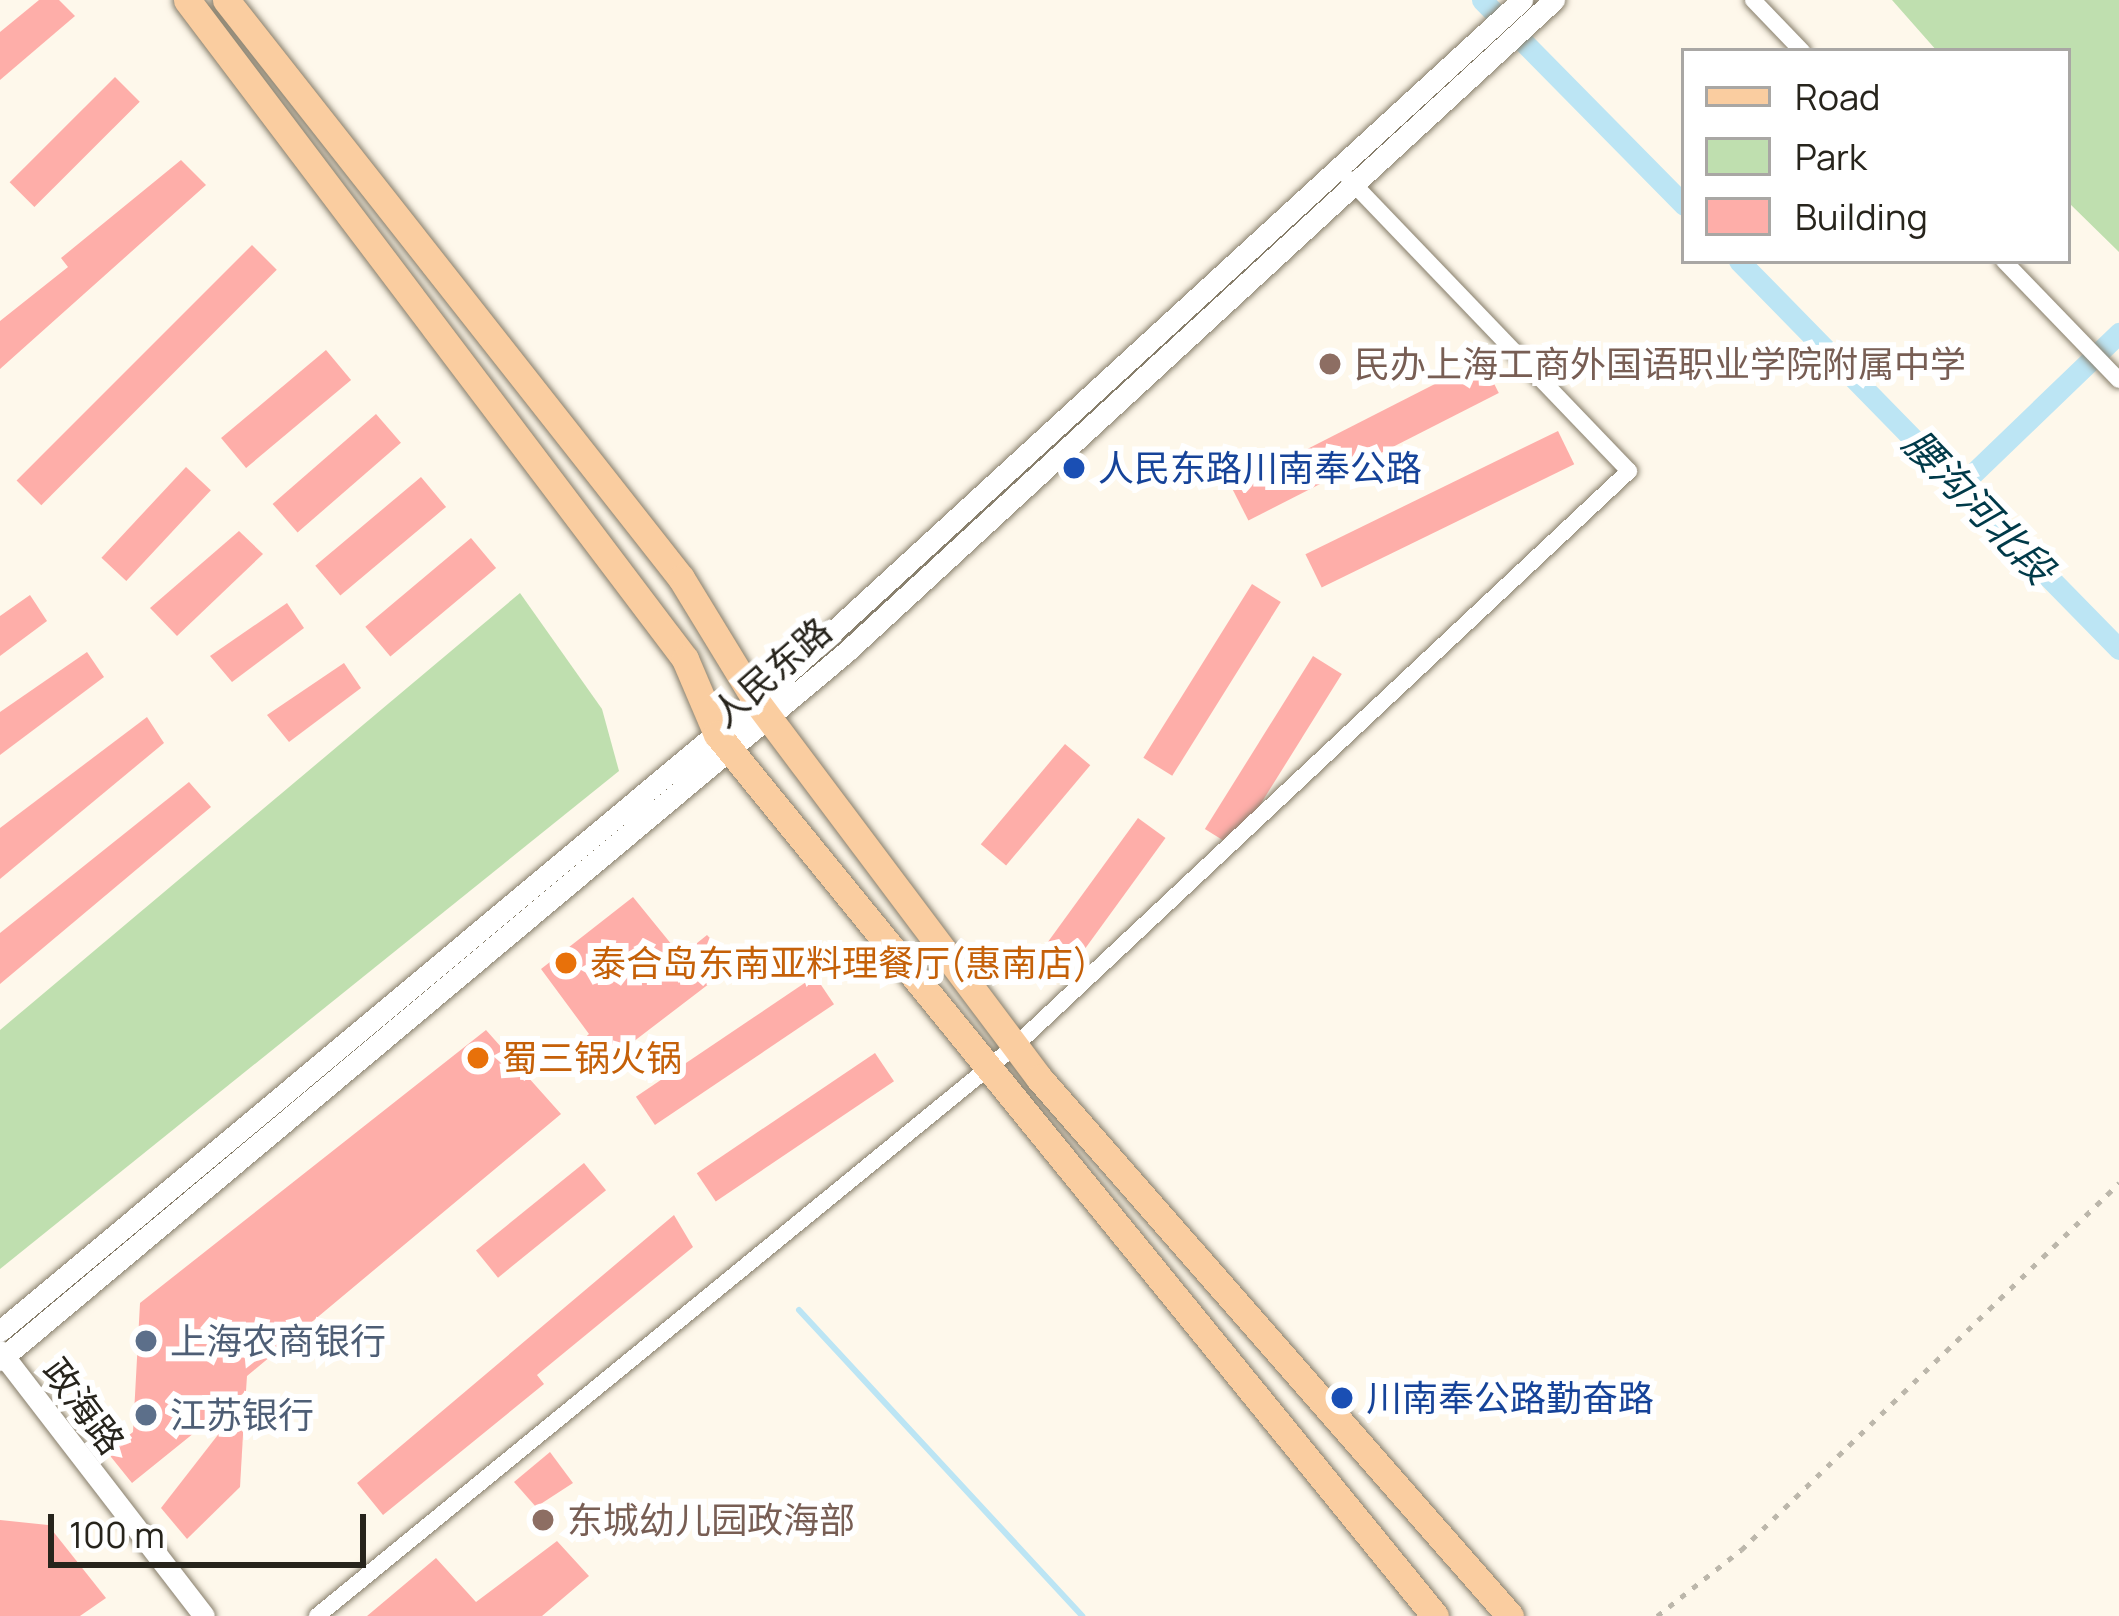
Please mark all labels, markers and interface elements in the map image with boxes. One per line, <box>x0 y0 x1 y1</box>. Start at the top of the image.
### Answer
legend <box>1681 48 2071 264</box>
text: Road <box>1795 72 1880 121</box>
text: Park <box>1795 132 1867 181</box>
text: Building <box>1795 192 1928 241</box>
place label: 民办上海工商外国语职业学院附属中学 <box>1354 342 1966 386</box>
marker: 民办上海工商外国语职业学院附属中学 <box>1317 351 1343 377</box>
water label: 腰沟河北段 <box>1894 420 2064 592</box>
place label: 人民东路川南奉公路 <box>1098 446 1422 490</box>
marker: 人民东路川南奉公路 <box>1061 455 1087 481</box>
street label: 人民东路 <box>702 608 840 736</box>
place label: 泰合岛东南亚料理餐厅(惠南店) <box>590 941 1089 985</box>
marker: 泰合岛东南亚料理餐厅(惠南店) <box>553 950 579 976</box>
place label: 蜀三锅火锅 <box>502 1036 682 1080</box>
marker: 蜀三锅火锅 <box>465 1045 491 1071</box>
place label: 上海农商银行 <box>170 1319 386 1363</box>
marker: 上海农商银行 <box>133 1328 159 1354</box>
street label: 政海路 <box>34 1350 134 1462</box>
place label: 川南奉公路勤奋路 <box>1366 1376 1654 1420</box>
marker: 川南奉公路勤奋路 <box>1329 1385 1355 1411</box>
place label: 江苏银行 <box>170 1393 314 1437</box>
marker: 江苏银行 <box>133 1402 159 1428</box>
scale bar <box>54 1490 372 1564</box>
place label: 东城幼儿园政海部 <box>567 1498 855 1542</box>
marker: 东城幼儿园政海部 <box>530 1507 556 1533</box>
text: 100 m <box>69 1510 165 1559</box>

